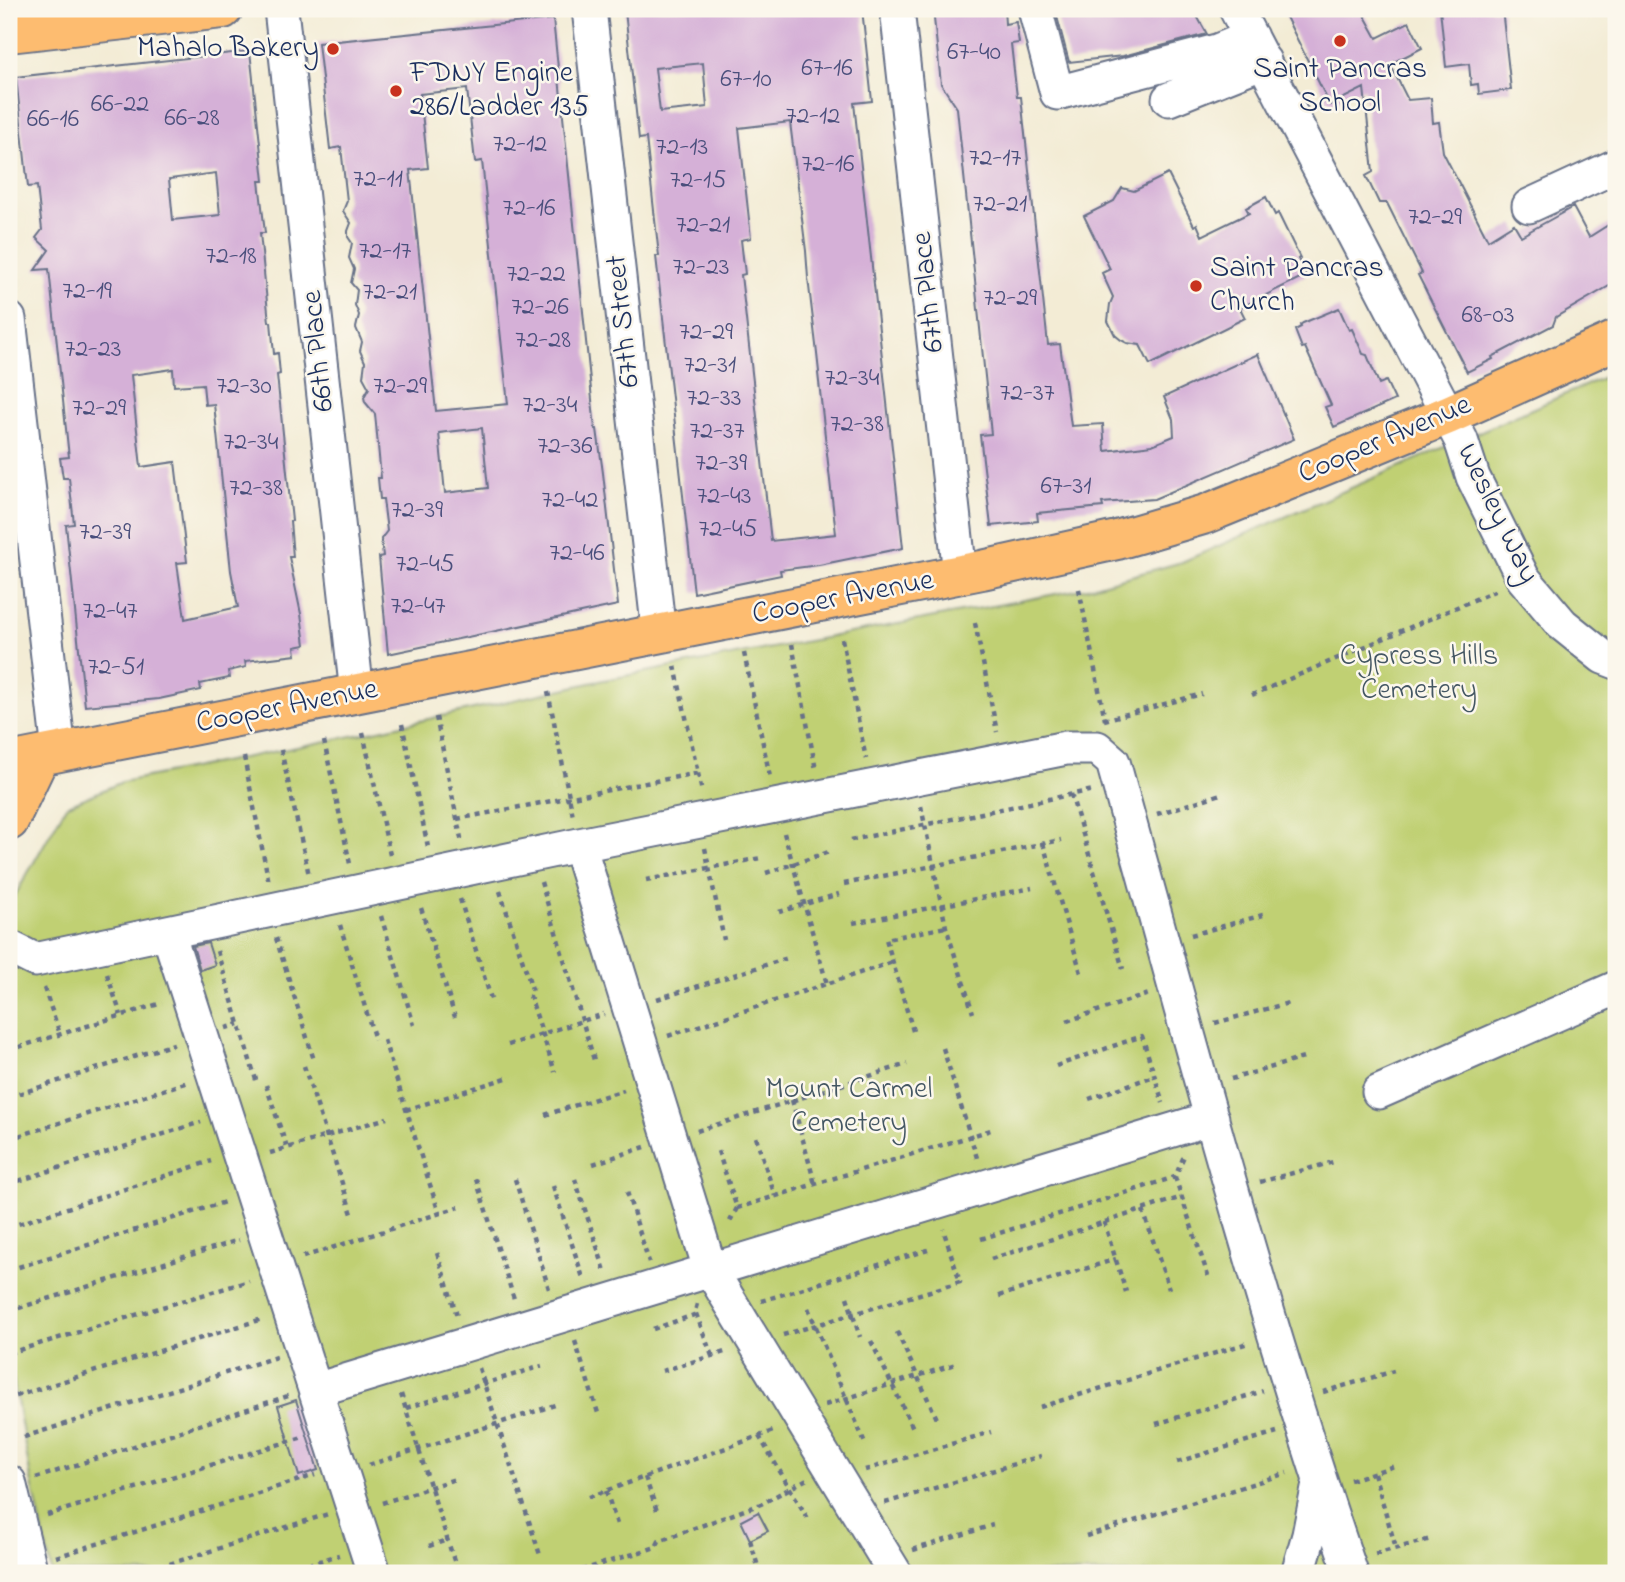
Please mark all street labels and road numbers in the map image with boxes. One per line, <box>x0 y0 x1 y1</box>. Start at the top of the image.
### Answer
street label: 67th Place <box>901 229 957 354</box>
street label: 67th Street <box>595 253 653 389</box>
street label: 66th Place <box>291 288 347 414</box>
street label: Cooper Avenue <box>1292 384 1479 496</box>
street label: Wesley Way <box>1444 437 1550 591</box>
street label: Cooper Avenue <box>749 559 938 637</box>
street label: Cooper Avenue <box>193 668 382 746</box>

